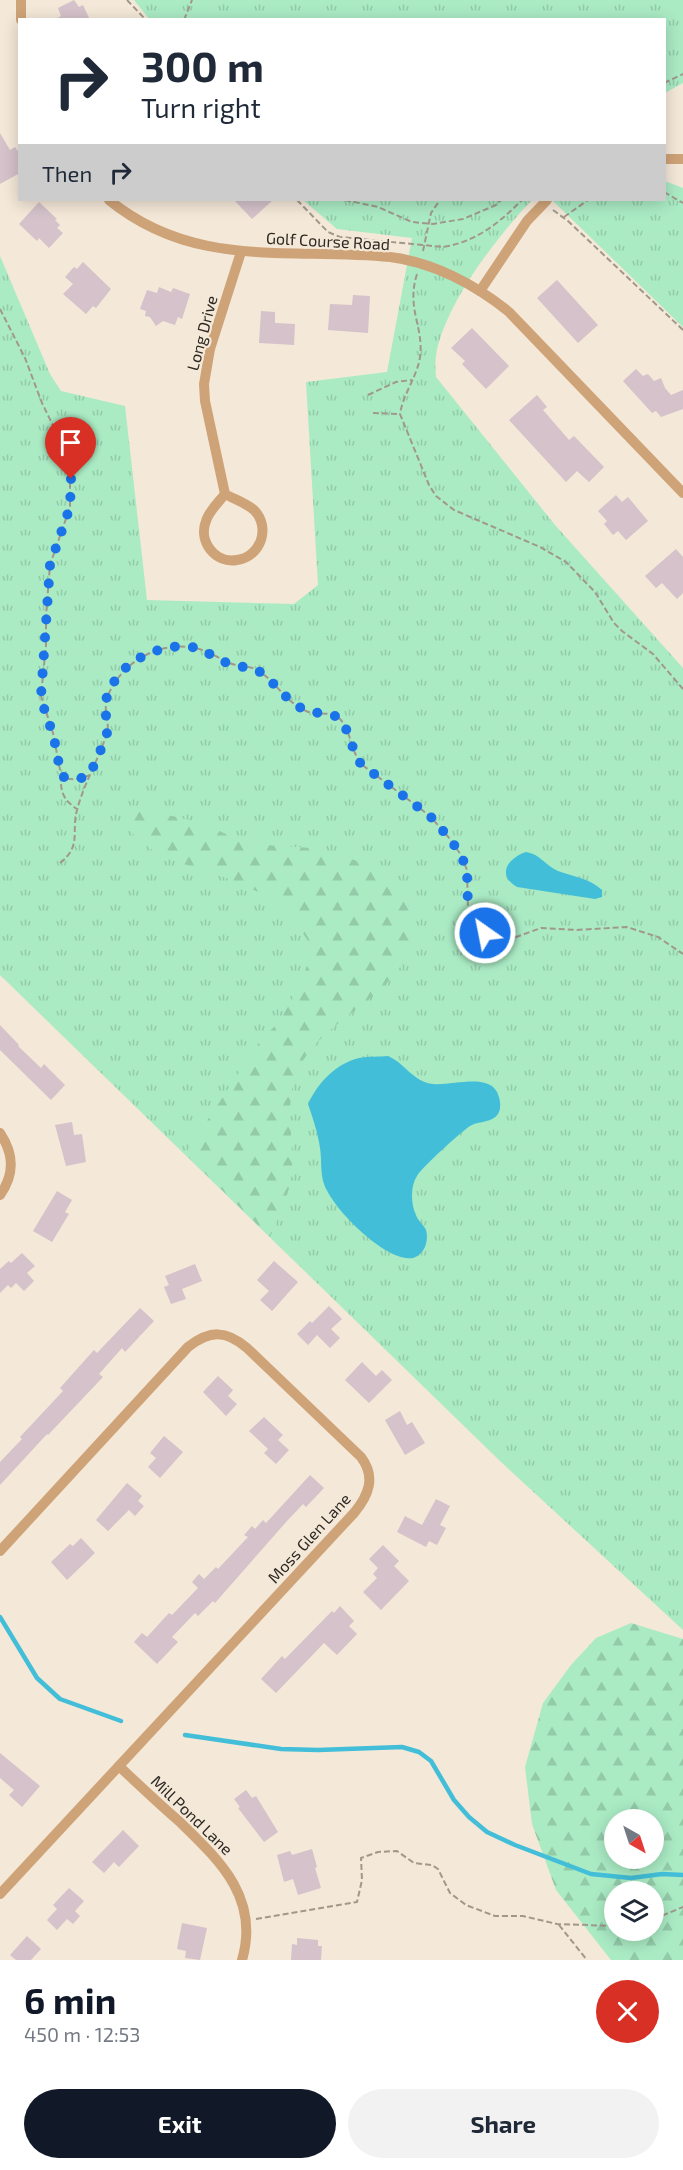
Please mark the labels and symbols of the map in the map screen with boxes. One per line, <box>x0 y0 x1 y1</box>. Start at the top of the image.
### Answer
street label: Golf Course Road <box>266 228 390 253</box>
street label: Long Drive <box>182 293 221 373</box>
pin <box>45 417 96 479</box>
position arrow <box>453 901 517 965</box>
street label: Moss Glen Lane <box>263 1489 354 1586</box>
street label: Mill Pond Lane <box>148 1771 237 1858</box>
north arrow <box>604 1809 664 1869</box>

